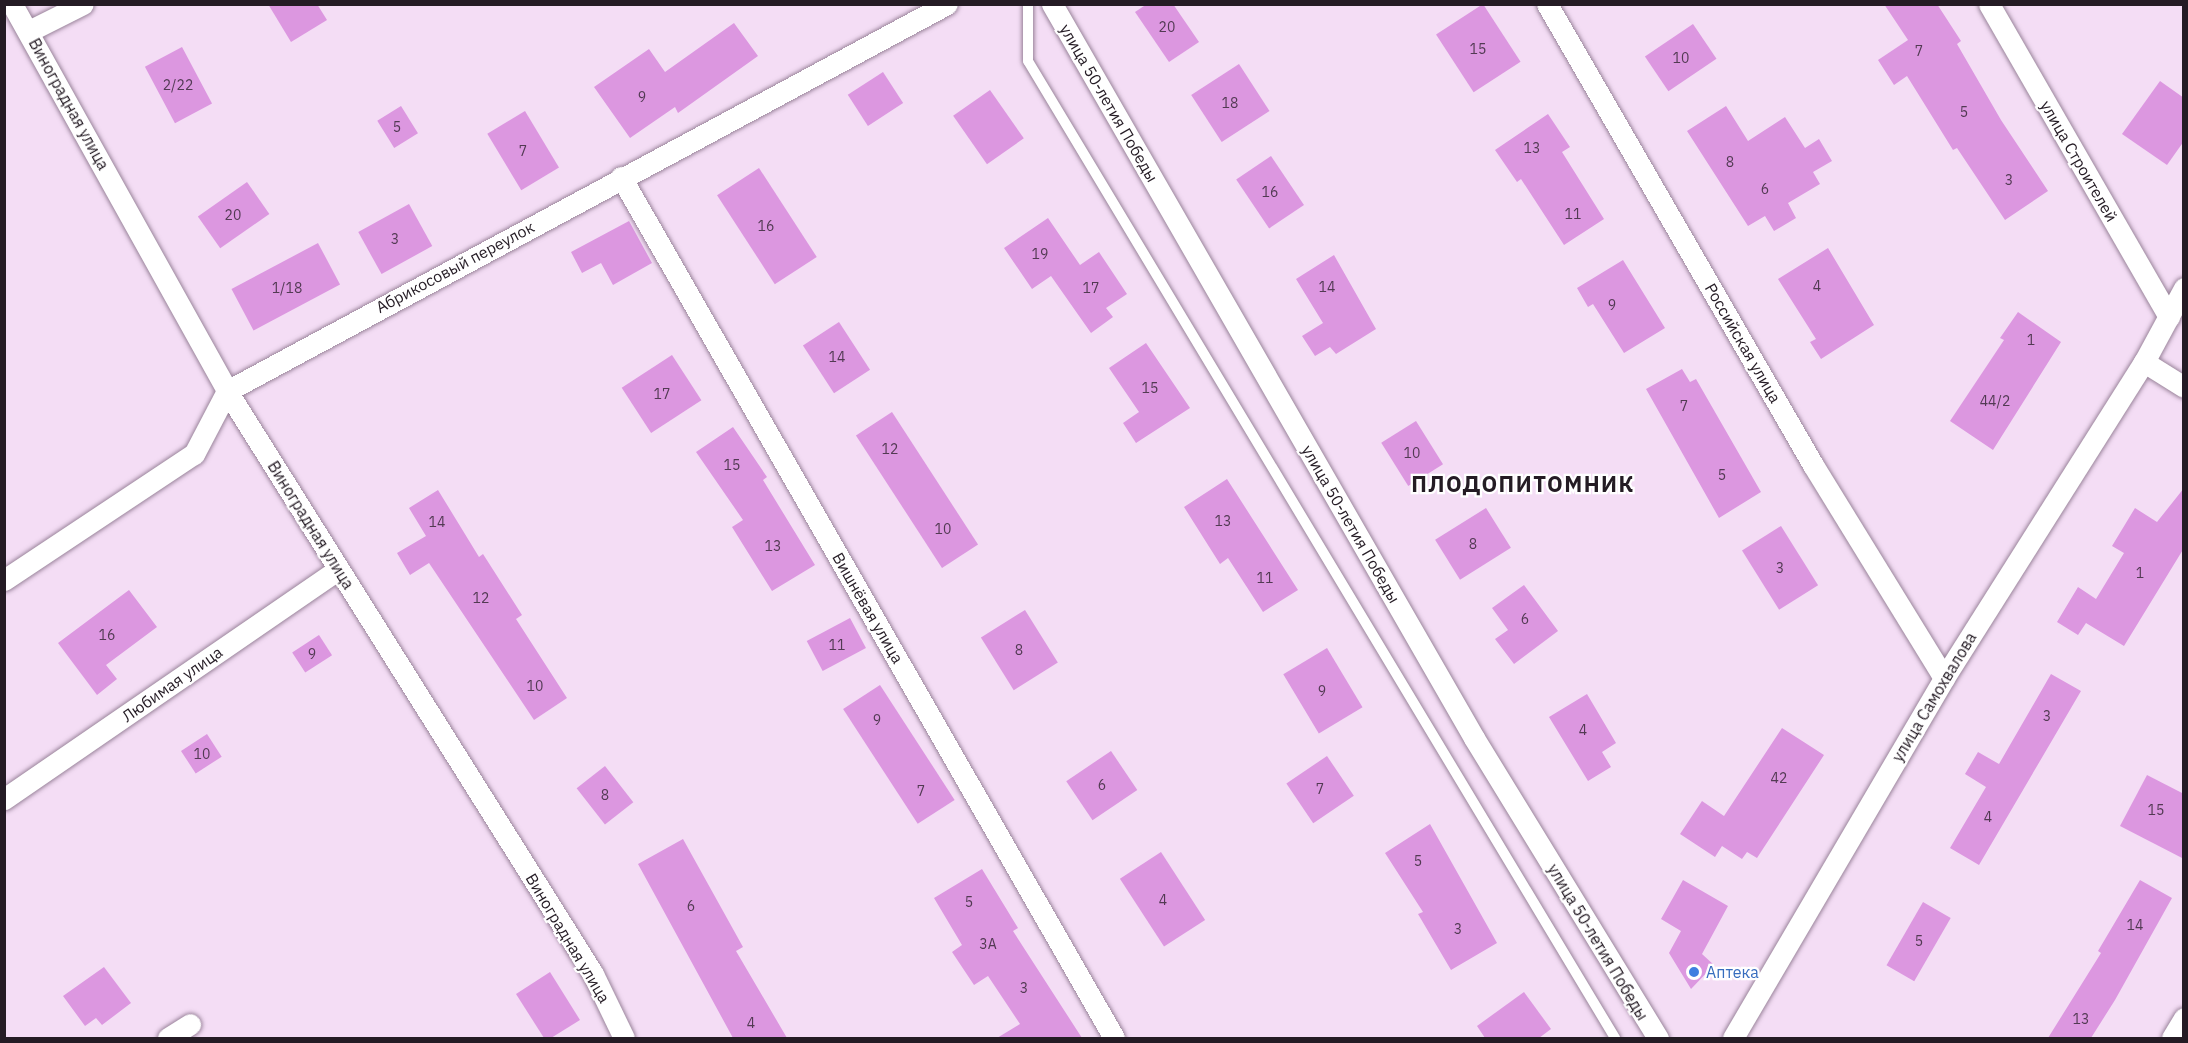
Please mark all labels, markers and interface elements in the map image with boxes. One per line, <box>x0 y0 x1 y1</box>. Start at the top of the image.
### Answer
house number: 20 <box>1159 19 1175 35</box>
street label: улица 50-летия Победы <box>1056 21 1162 185</box>
street label: Виноградная улица <box>25 35 113 173</box>
house number: 15 <box>1470 41 1486 57</box>
house number: 7 <box>1915 43 1923 59</box>
house number: 10 <box>1673 50 1689 66</box>
house number: 2/22 <box>163 77 193 93</box>
house number: 9 <box>638 89 646 105</box>
house number: 18 <box>1222 95 1238 111</box>
street label: улица Строителей <box>2037 97 2121 225</box>
house number: 5 <box>1960 104 1968 120</box>
house number: 5 <box>393 119 401 135</box>
house number: 13 <box>1524 140 1540 156</box>
house number: 7 <box>519 143 527 159</box>
house number: 8 <box>1726 154 1734 170</box>
house number: 3 <box>2005 172 2013 188</box>
house number: 6 <box>1761 181 1769 197</box>
house number: 16 <box>1262 184 1278 200</box>
house number: 11 <box>1565 206 1581 222</box>
house number: 20 <box>225 207 241 223</box>
street label: Абрикосовый переулок <box>373 217 537 317</box>
house number: 16 <box>758 218 774 234</box>
house number: 3 <box>391 231 399 247</box>
house number: 19 <box>1032 246 1048 262</box>
house number: 4 <box>1813 278 1821 294</box>
house number: 14 <box>1319 279 1335 295</box>
house number: 1/18 <box>272 280 302 296</box>
house number: 17 <box>1083 280 1099 296</box>
street label: Российская улица <box>1701 280 1785 406</box>
house number: 9 <box>1608 297 1616 313</box>
house number: 1 <box>2027 332 2035 348</box>
house number: 14 <box>829 349 845 365</box>
house number: 15 <box>1142 380 1158 396</box>
house number: 17 <box>654 386 670 402</box>
house number: 44/2 <box>1980 393 2010 409</box>
house number: 7 <box>1680 398 1688 414</box>
house number: 12 <box>882 441 898 457</box>
street label: улица 50-летия Победы <box>1298 442 1404 606</box>
house number: 10 <box>1404 445 1420 461</box>
street label: Виноградная улица <box>264 457 358 593</box>
house number: 15 <box>724 457 740 473</box>
house number: 5 <box>1718 467 1726 483</box>
district label: ПЛОДОПИТОМНИК <box>1411 471 1635 497</box>
house number: 13 <box>1215 513 1231 529</box>
house number: 14 <box>429 514 445 530</box>
house number: 10 <box>935 521 951 537</box>
house number: 8 <box>1469 536 1477 552</box>
house number: 13 <box>765 538 781 554</box>
street label: Вишнёвая улица <box>828 549 908 667</box>
house number: 3 <box>1776 560 1784 576</box>
house number: 1 <box>2136 565 2144 581</box>
house number: 11 <box>1257 570 1273 586</box>
house number: 12 <box>473 590 489 606</box>
house number: 6 <box>1521 611 1529 627</box>
house number: 16 <box>99 627 115 643</box>
street label: улица Самохвалова <box>1888 629 1980 765</box>
house number: 11 <box>829 637 845 653</box>
street label: Любимая улица <box>118 642 226 726</box>
house number: 8 <box>1015 642 1023 658</box>
house number: 9 <box>308 646 316 662</box>
house number: 10 <box>527 678 543 694</box>
house number: 9 <box>1318 683 1326 699</box>
house number: 3 <box>2043 708 2051 724</box>
house number: 9 <box>873 712 881 728</box>
house number: 4 <box>1579 722 1587 738</box>
house number: 10 <box>194 746 210 762</box>
house number: 42 <box>1771 770 1787 786</box>
house number: 6 <box>1098 777 1106 793</box>
house number: 7 <box>1316 781 1324 797</box>
house number: 7 <box>917 783 925 799</box>
house number: 8 <box>601 787 609 803</box>
house number: 15 <box>2148 802 2164 818</box>
house number: 4 <box>1984 809 1992 825</box>
house number: 5 <box>1414 853 1422 869</box>
street label: улица 50-летия Победы <box>1544 860 1652 1024</box>
street label: Виноградная улица <box>522 870 614 1006</box>
house number: 4 <box>1159 892 1167 908</box>
house number: 5 <box>965 894 973 910</box>
house number: 6 <box>687 898 695 914</box>
house number: 14 <box>2127 917 2143 933</box>
house number: 3 <box>1454 921 1462 937</box>
house number: 5 <box>1915 933 1923 949</box>
house number: 3А <box>979 936 997 952</box>
place label: Аптека <box>1706 962 1759 982</box>
marker: Аптека <box>1687 965 1701 979</box>
house number: 3 <box>1020 980 1028 996</box>
house number: 13 <box>2073 1011 2089 1027</box>
house number: 4 <box>747 1015 755 1031</box>

